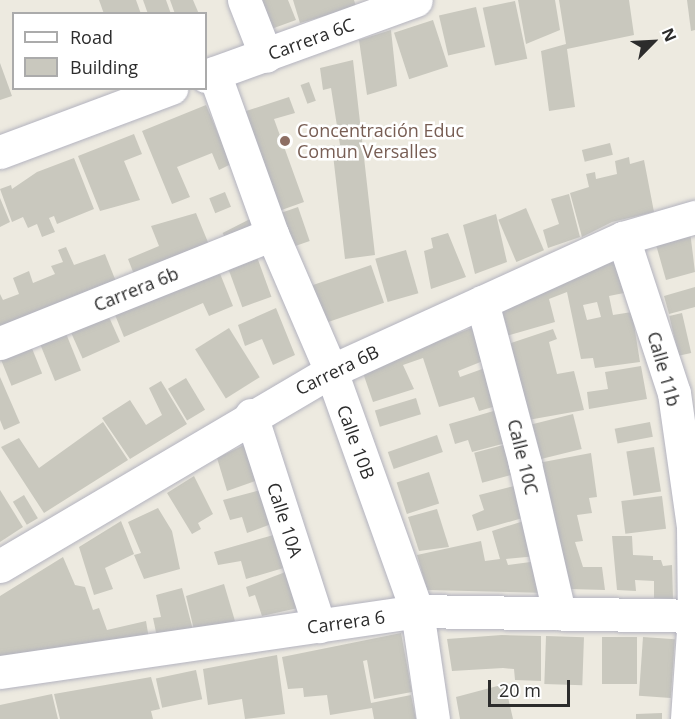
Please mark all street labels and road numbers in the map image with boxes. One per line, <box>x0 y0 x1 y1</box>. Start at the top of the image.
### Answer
street label: Carrera 6C <box>265 13 357 65</box>
street label: Carrera 6b <box>90 262 182 316</box>
street label: Calle 11b <box>643 329 685 409</box>
street label: Carrera 6B <box>292 341 382 399</box>
street label: Calle 10B <box>333 402 379 482</box>
street label: Calle 10C <box>503 417 543 497</box>
street label: Calle 10A <box>263 480 307 560</box>
street label: Carrera 6 <box>306 606 386 638</box>

